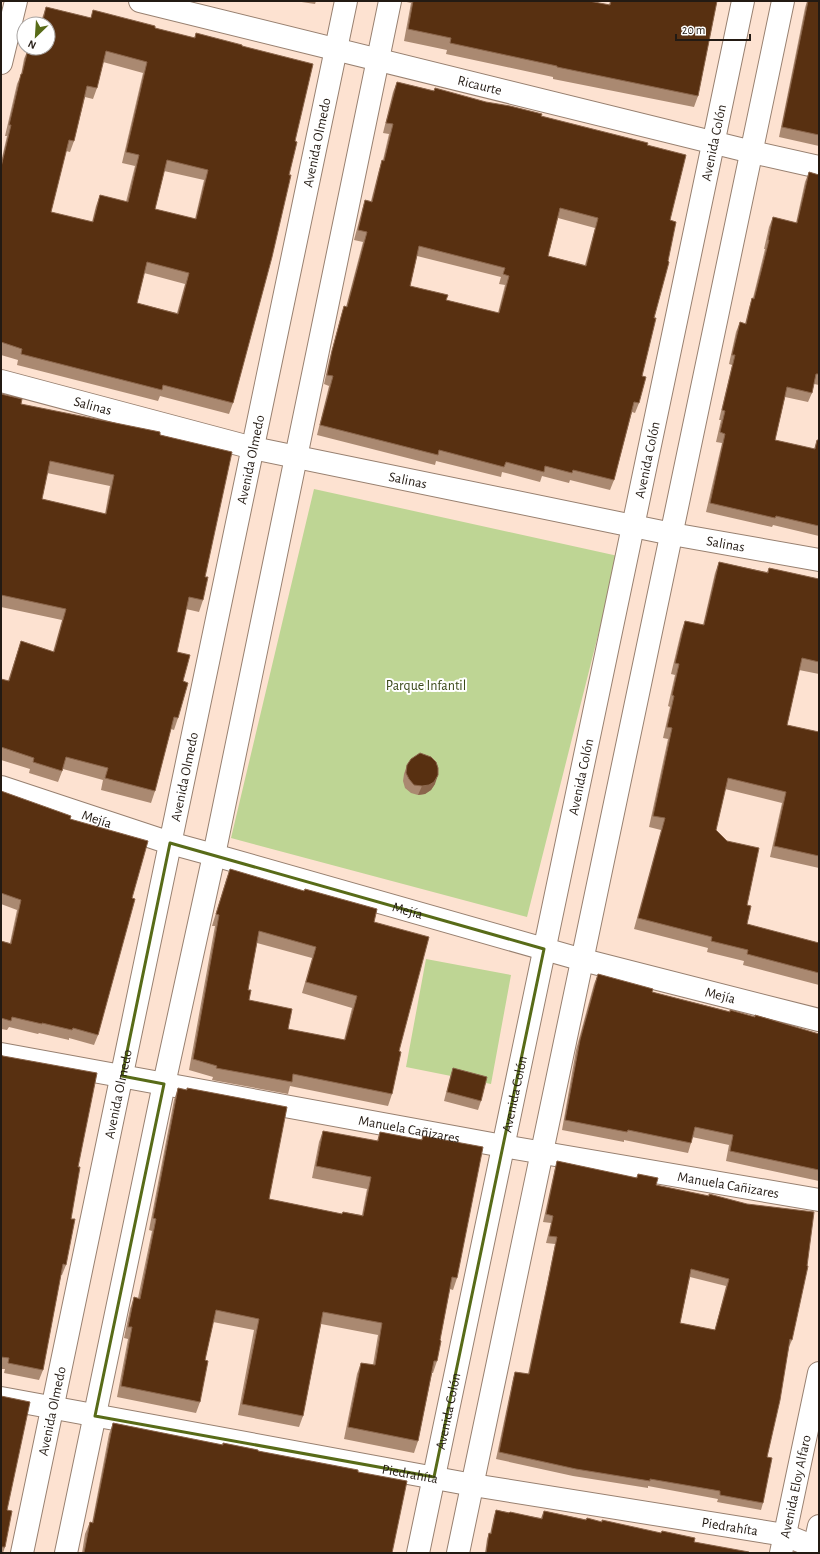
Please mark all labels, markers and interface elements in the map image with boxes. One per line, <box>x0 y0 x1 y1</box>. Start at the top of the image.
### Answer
north arrow <box>16 16 56 56</box>
scale bar <box>676 16 750 42</box>
text: 20 m <box>682 24 705 36</box>
text: N <box>26 38 38 51</box>
street label: Ricaurte <box>456 74 503 98</box>
street label: Avenida Olmedo <box>301 97 334 189</box>
street label: Avenida Colón <box>699 103 729 182</box>
street label: Salinas <box>72 395 113 418</box>
street label: Avenida Olmedo <box>235 414 267 506</box>
street label: Avenida Colón <box>633 420 663 500</box>
street label: Salinas <box>388 470 428 492</box>
street label: Salinas <box>705 534 746 555</box>
park label: Parque Infantil <box>386 679 466 693</box>
street label: Avenida Olmedo <box>169 731 201 823</box>
street label: Avenida Colón <box>567 737 596 817</box>
street label: Mejía <box>80 808 114 831</box>
street label: Mejía <box>391 900 425 922</box>
street label: Mejía <box>703 985 737 1007</box>
street label: Avenida Olmedo <box>103 1048 135 1140</box>
street label: Avenida Colón <box>500 1055 530 1134</box>
street label: Manuela Cañizares <box>357 1114 461 1146</box>
street label: Manuela Cañizares <box>676 1170 780 1201</box>
street label: Avenida Olmedo <box>36 1365 69 1457</box>
street label: Avenida Colón <box>434 1372 464 1451</box>
street label: Avenida Eloy Alfaro <box>778 1434 814 1540</box>
street label: Piedrahíta <box>381 1462 440 1487</box>
street label: Piedrahíta <box>700 1516 759 1539</box>

